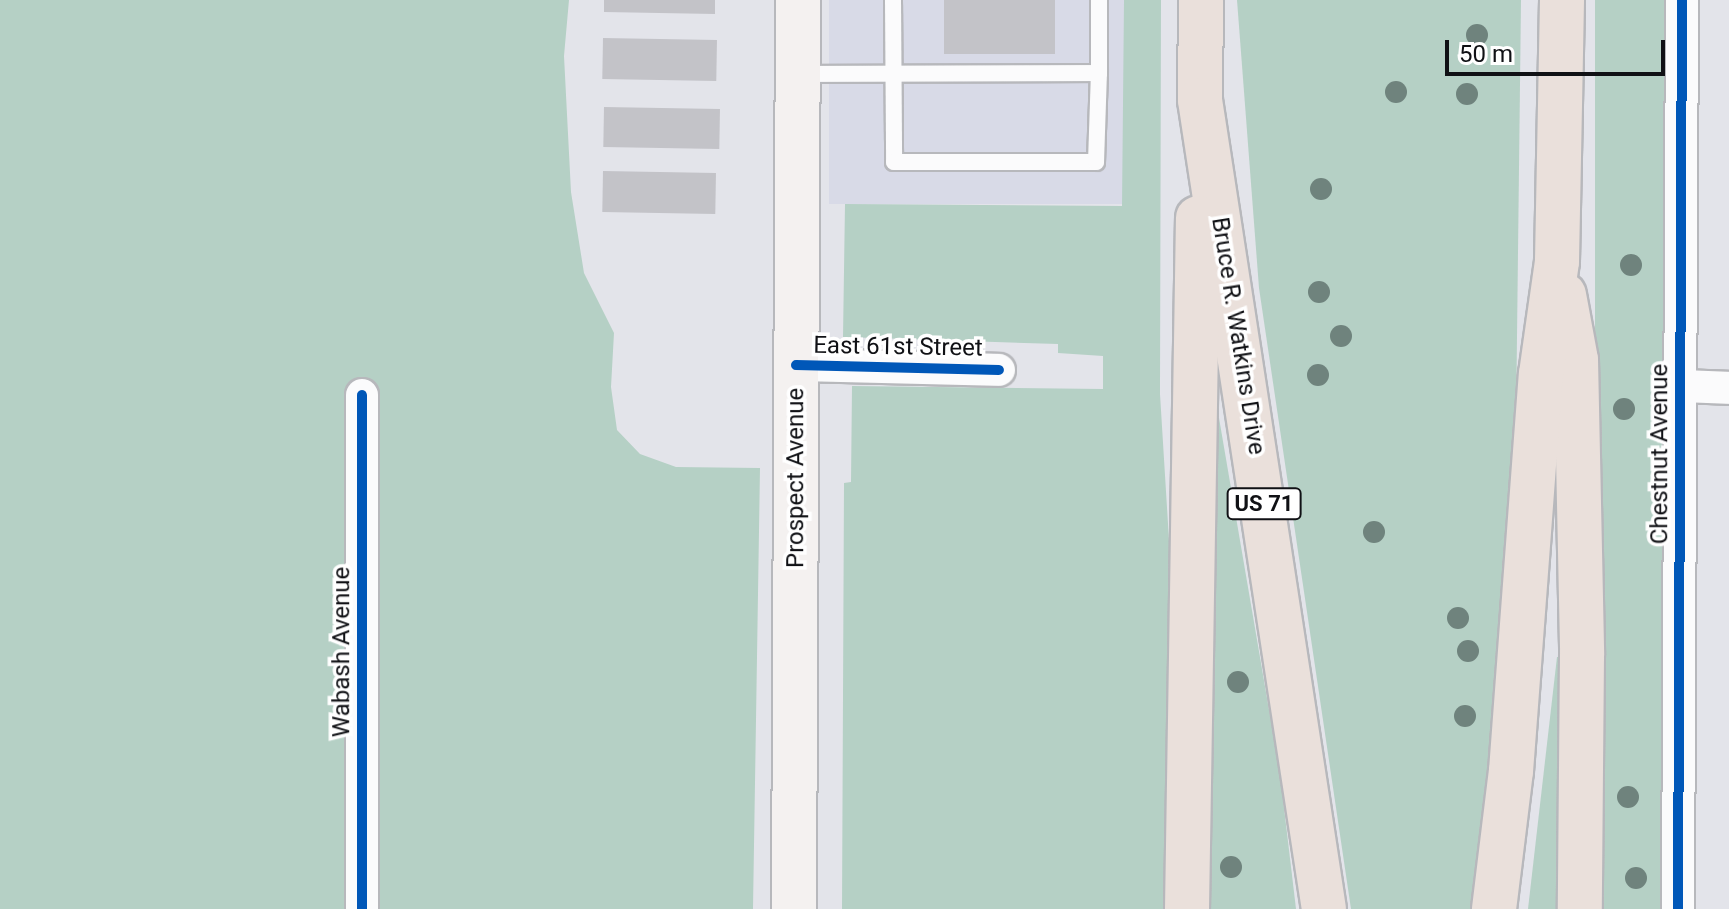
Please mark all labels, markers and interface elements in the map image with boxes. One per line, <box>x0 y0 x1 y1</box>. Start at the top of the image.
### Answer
scale bar <box>1449 24 1669 74</box>
text: 50 m <box>1459 40 1513 68</box>
street label: Bruce R. Watkins Drive <box>1205 215 1271 457</box>
street label: East 61st Street <box>813 331 983 363</box>
street label: Chestnut Avenue <box>1646 364 1674 544</box>
street label: Prospect Avenue <box>782 388 810 568</box>
road number: US 71 <box>1226 486 1302 522</box>
street label: Wabash Avenue <box>328 567 356 737</box>

